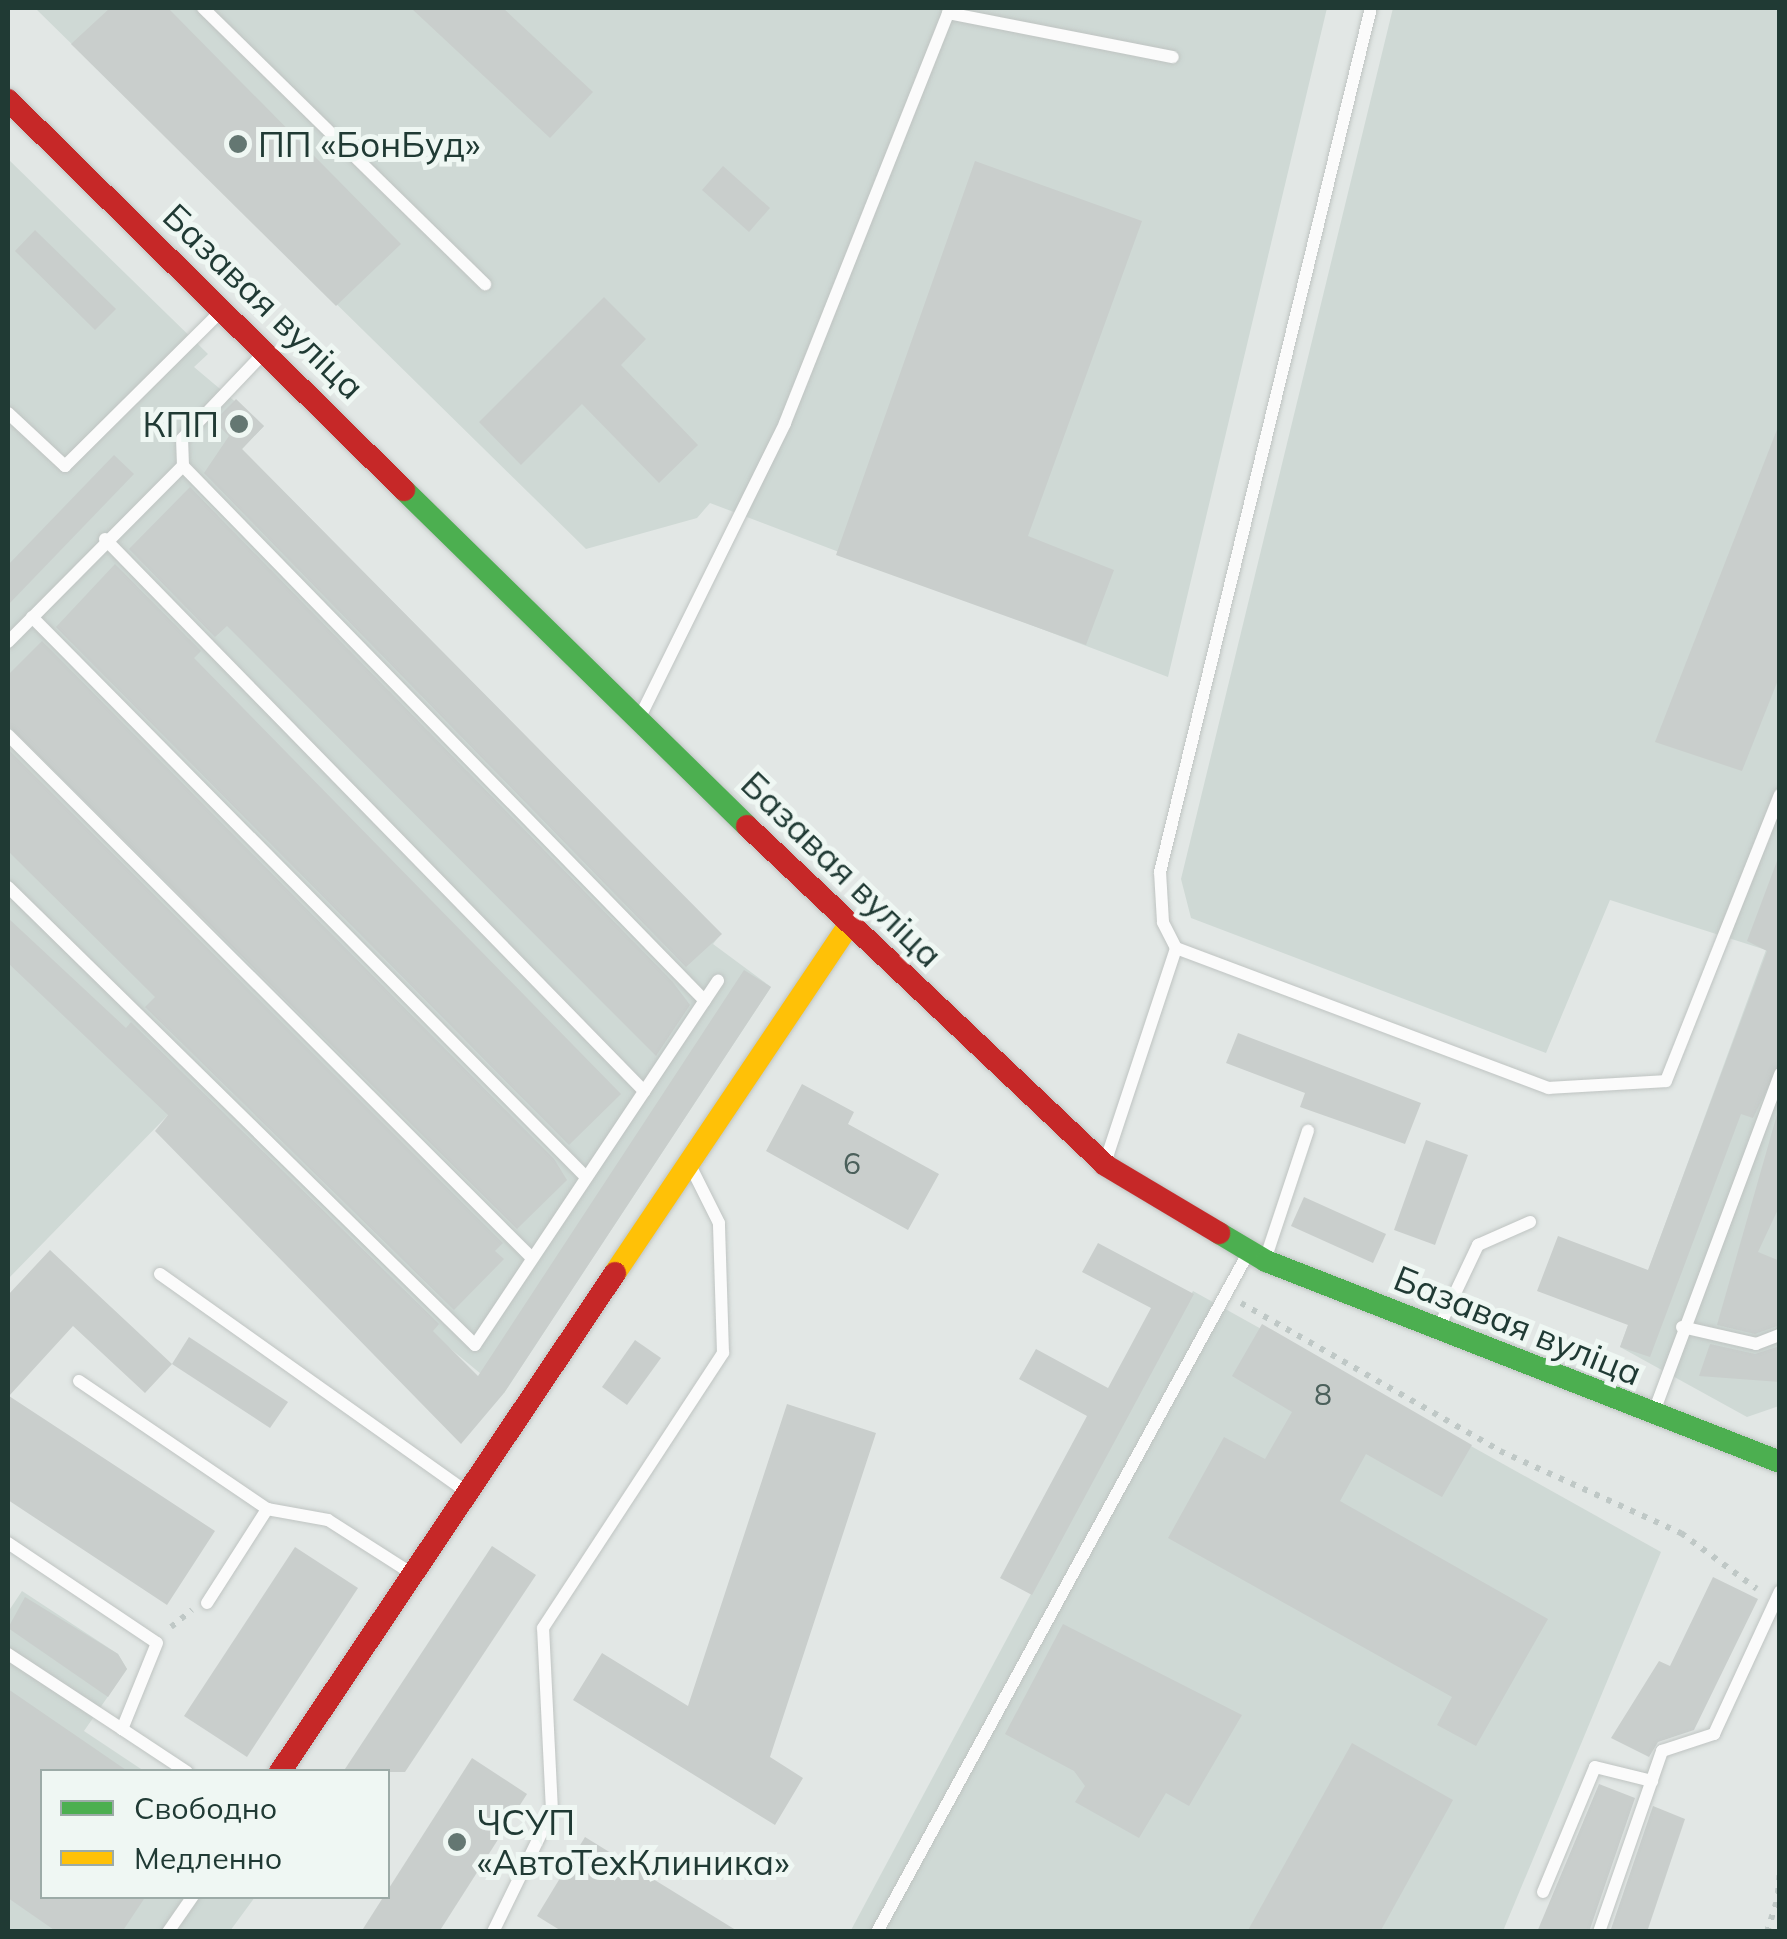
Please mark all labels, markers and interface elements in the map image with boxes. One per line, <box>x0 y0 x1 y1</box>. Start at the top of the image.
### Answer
place label: ПП «БонБуд» <box>258 123 480 165</box>
marker: ПП «БонБуд» <box>227 133 249 155</box>
street label: Базавая вуліца <box>155 195 373 407</box>
place label: КПП <box>142 403 219 445</box>
marker: КПП <box>228 413 250 435</box>
street label: Базавая вуліца <box>733 763 951 975</box>
house number: 6 <box>843 1145 861 1181</box>
street label: Базавая вуліца <box>1388 1256 1648 1394</box>
house number: 8 <box>1314 1376 1332 1412</box>
legend <box>40 1769 390 1899</box>
text: Свободно <box>134 1789 277 1827</box>
place label: ЧСУП «АвтоТехКлиника» <box>477 1801 790 1883</box>
marker: ЧСУП «АвтоТехКлиника» <box>446 1831 468 1853</box>
text: Медленно <box>134 1839 282 1877</box>

